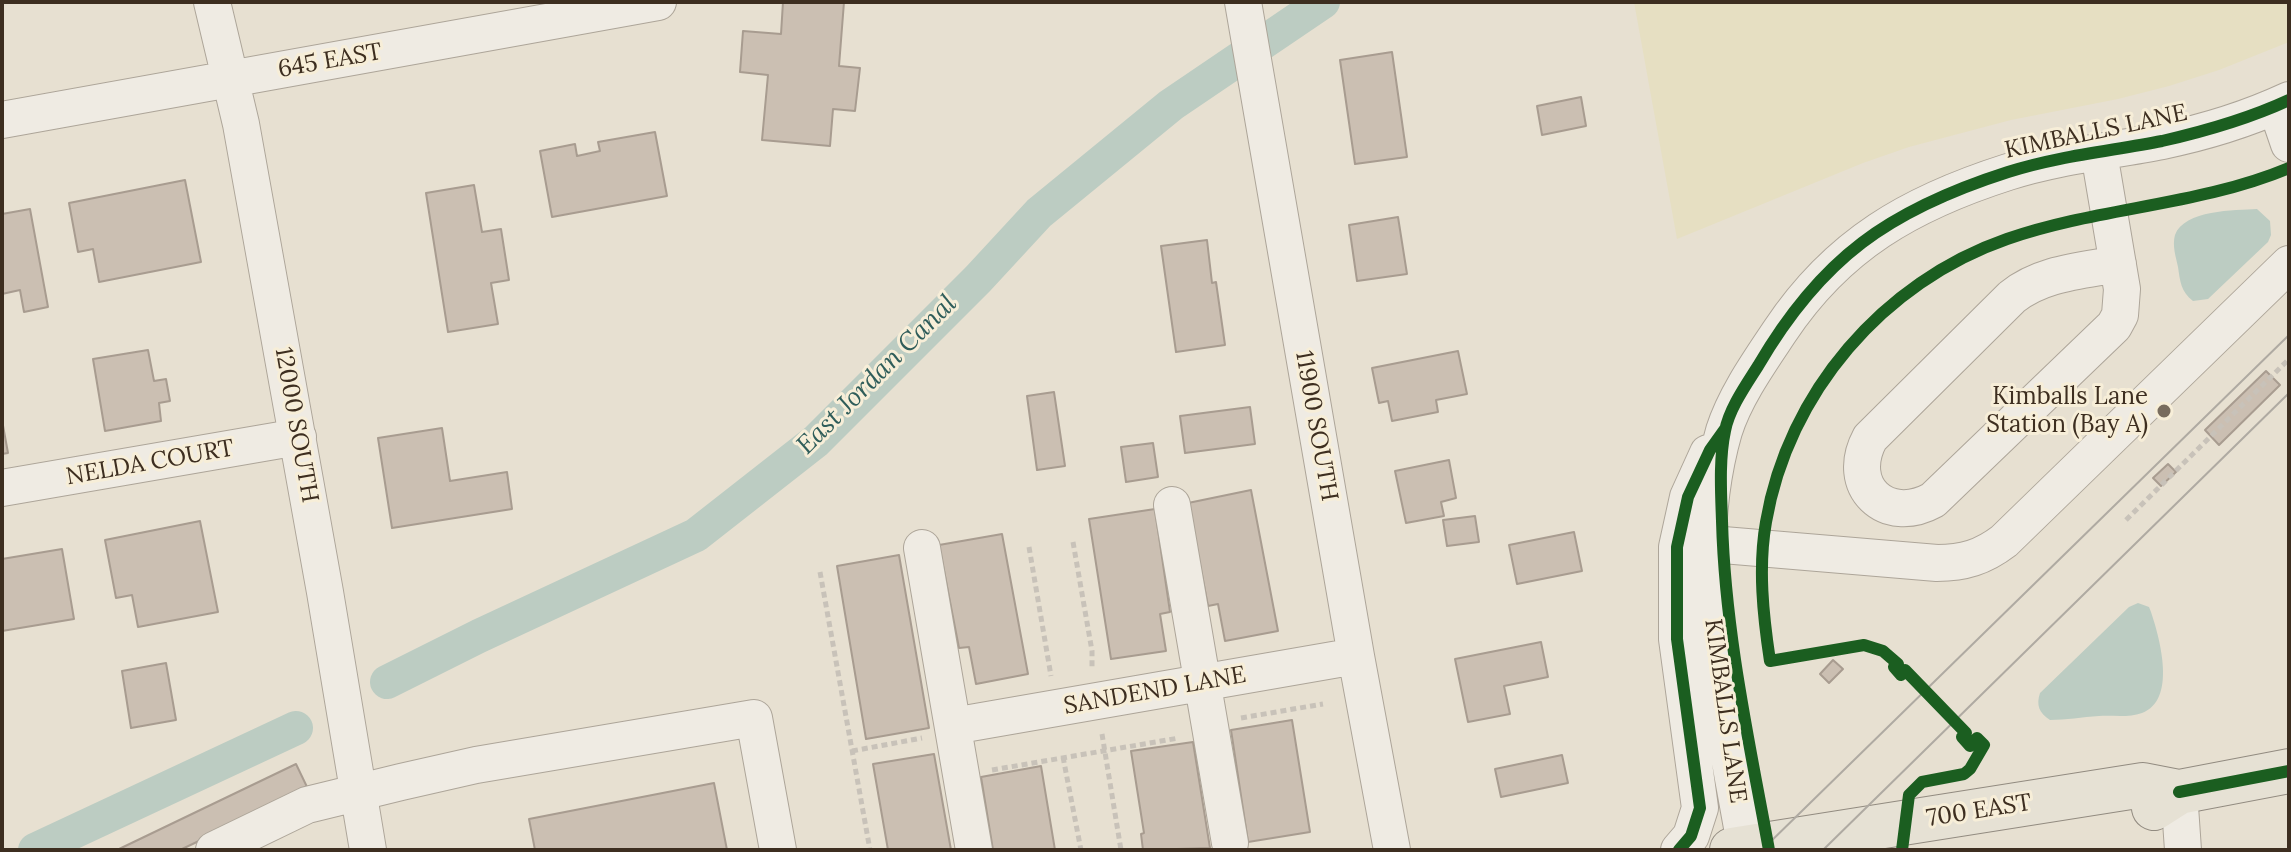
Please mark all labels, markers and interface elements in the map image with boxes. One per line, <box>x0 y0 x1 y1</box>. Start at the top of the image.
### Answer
street label: 645 EAST <box>276 38 384 84</box>
street label: KIMBALLS LANE <box>2002 99 2190 165</box>
water label: East Jordan Canal <box>791 289 963 461</box>
street label: 12000 SOUTH <box>268 345 324 505</box>
street label: 11900 SOUTH <box>1289 349 1343 503</box>
place label: Kimballs Lane Station (Bay A) <box>1986 383 2148 439</box>
marker: Kimballs Lane Station (Bay A) <box>2155 402 2173 420</box>
street label: NELDA COURT <box>64 434 236 492</box>
street label: KIMBALLS LANE <box>1698 617 1752 805</box>
street label: SANDEND LANE <box>1062 661 1248 721</box>
street label: 700 EAST <box>1924 788 2034 834</box>

